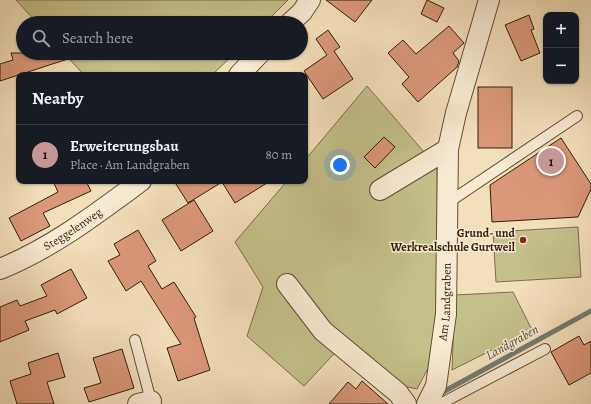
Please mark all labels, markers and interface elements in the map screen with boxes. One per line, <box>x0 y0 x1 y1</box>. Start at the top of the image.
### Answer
map controls <box>543 12 579 84</box>
button: + <box>543 12 579 48</box>
search box <box>16 16 308 60</box>
icon: search <box>30 27 52 49</box>
text: Search here <box>62 28 133 48</box>
button: − <box>543 48 579 84</box>
text: Nearby <box>32 87 83 110</box>
text: Erweiterungsbau <box>70 136 179 156</box>
text: 1 <box>43 146 47 163</box>
text: 80 m <box>265 146 292 163</box>
pin: 1 <box>538 146 564 176</box>
your location <box>330 155 350 175</box>
text: Place · Am Landgraben <box>70 156 190 173</box>
street label: Steggelenweg <box>40 204 105 254</box>
place label: Grund- und Werkrealschule Gurtweil <box>390 225 516 255</box>
marker: Grund- und Werkrealschule Gurtweil <box>518 235 528 245</box>
street label: Am Landgraben <box>434 262 455 343</box>
water label: Landgraben <box>483 321 541 363</box>

